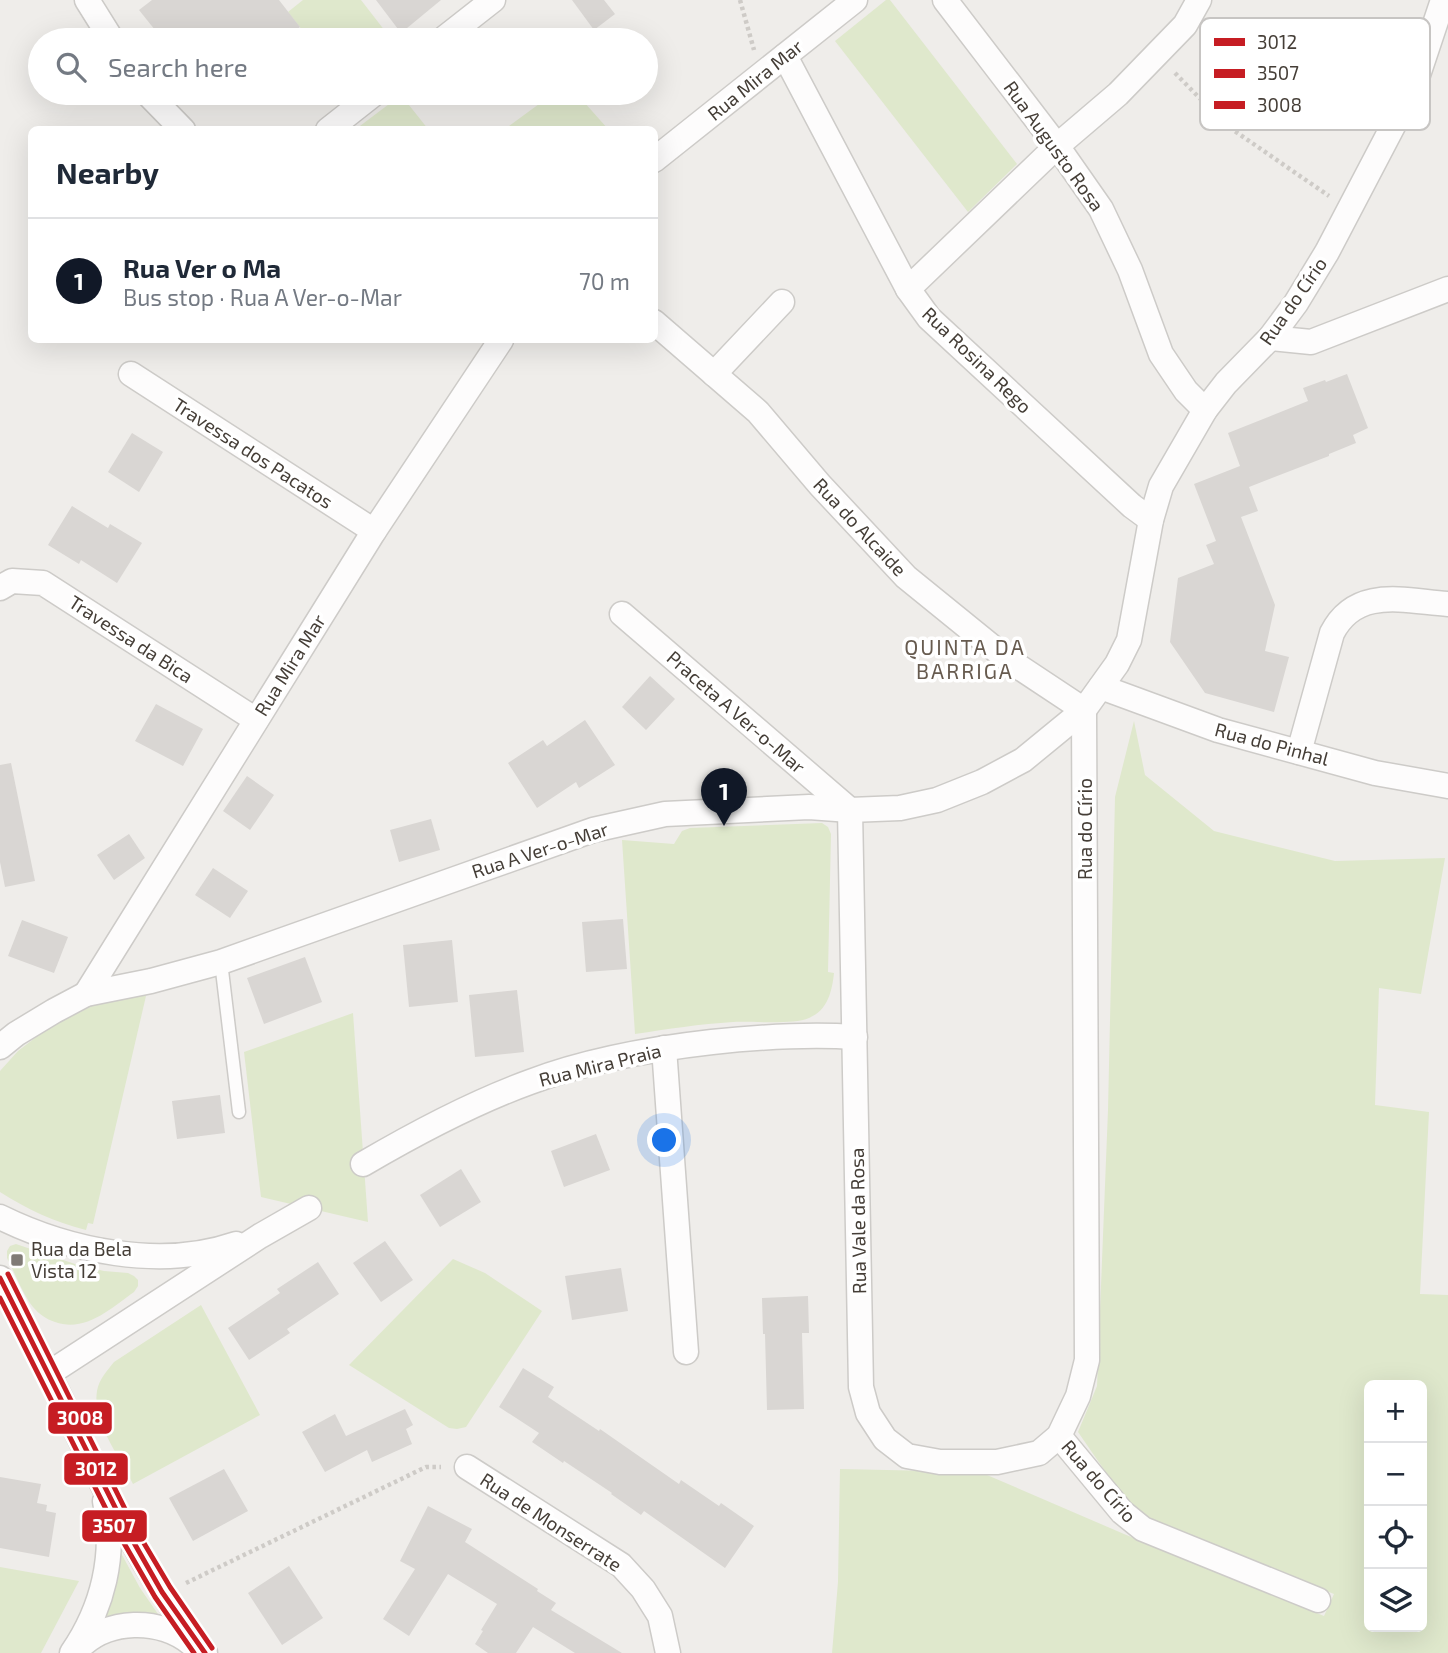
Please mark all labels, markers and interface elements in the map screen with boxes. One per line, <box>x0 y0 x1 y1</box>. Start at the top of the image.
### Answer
legend <box>1200 18 1430 130</box>
search box <box>28 28 658 105</box>
text: 3012 <box>1257 30 1297 53</box>
street label: Rua Mira Mar <box>703 34 807 125</box>
icon: search <box>52 48 90 86</box>
text: Search here <box>108 51 248 82</box>
text: 3507 <box>1257 61 1299 84</box>
street label: Rua Augusto Rosa <box>999 76 1109 215</box>
text: 3008 <box>1257 93 1302 116</box>
text: Nearby <box>56 154 159 190</box>
text: Rua Ver o Ma <box>123 252 281 283</box>
street label: Rua do Círio <box>1254 252 1331 349</box>
text: 1 <box>74 267 84 295</box>
text: 70 m <box>579 267 630 295</box>
text: Bus stop · Rua A Ver-o-Mar <box>123 283 402 311</box>
street label: Rua Rosina Rego <box>918 302 1037 418</box>
street label: Travessa dos Pacatos <box>169 392 338 513</box>
street label: Rua do Alcaide <box>809 473 912 580</box>
street label: Travessa da Bica <box>65 590 198 687</box>
street label: Rua Mira Mar <box>249 609 330 720</box>
district label: QUINTA DA BARRIGA <box>904 634 1026 683</box>
street label: Praceta A Ver-o-Mar <box>663 645 810 778</box>
street label: Rua do Pinhal <box>1213 717 1332 770</box>
pin: 1 <box>701 768 747 826</box>
street label: Rua do Círio <box>1073 778 1096 880</box>
street label: Rua A Ver-o-Mar <box>469 816 611 882</box>
street label: Rua Mira Praia <box>536 1038 663 1091</box>
your location <box>647 1123 681 1157</box>
street label: Rua Vale da Rosa <box>845 1148 870 1294</box>
place label: Rua da Bela Vista 12 <box>31 1237 132 1282</box>
marker: Rua da Bela Vista 12 <box>9 1252 25 1268</box>
map controls <box>1364 1380 1427 1632</box>
button: + <box>1364 1380 1427 1443</box>
line badge: 3008 <box>47 1401 113 1435</box>
text: 3008 <box>57 1406 103 1429</box>
street label: Rua do Círio <box>1057 1435 1141 1527</box>
button: − <box>1364 1443 1427 1506</box>
line badge: 3012 <box>63 1452 129 1486</box>
text: 3012 <box>75 1457 117 1480</box>
street label: Rua de Monserrate <box>476 1467 626 1576</box>
button: locate <box>1364 1506 1427 1569</box>
line badge: 3507 <box>81 1509 148 1543</box>
text: 3507 <box>92 1514 136 1537</box>
button: layers <box>1364 1569 1427 1632</box>

